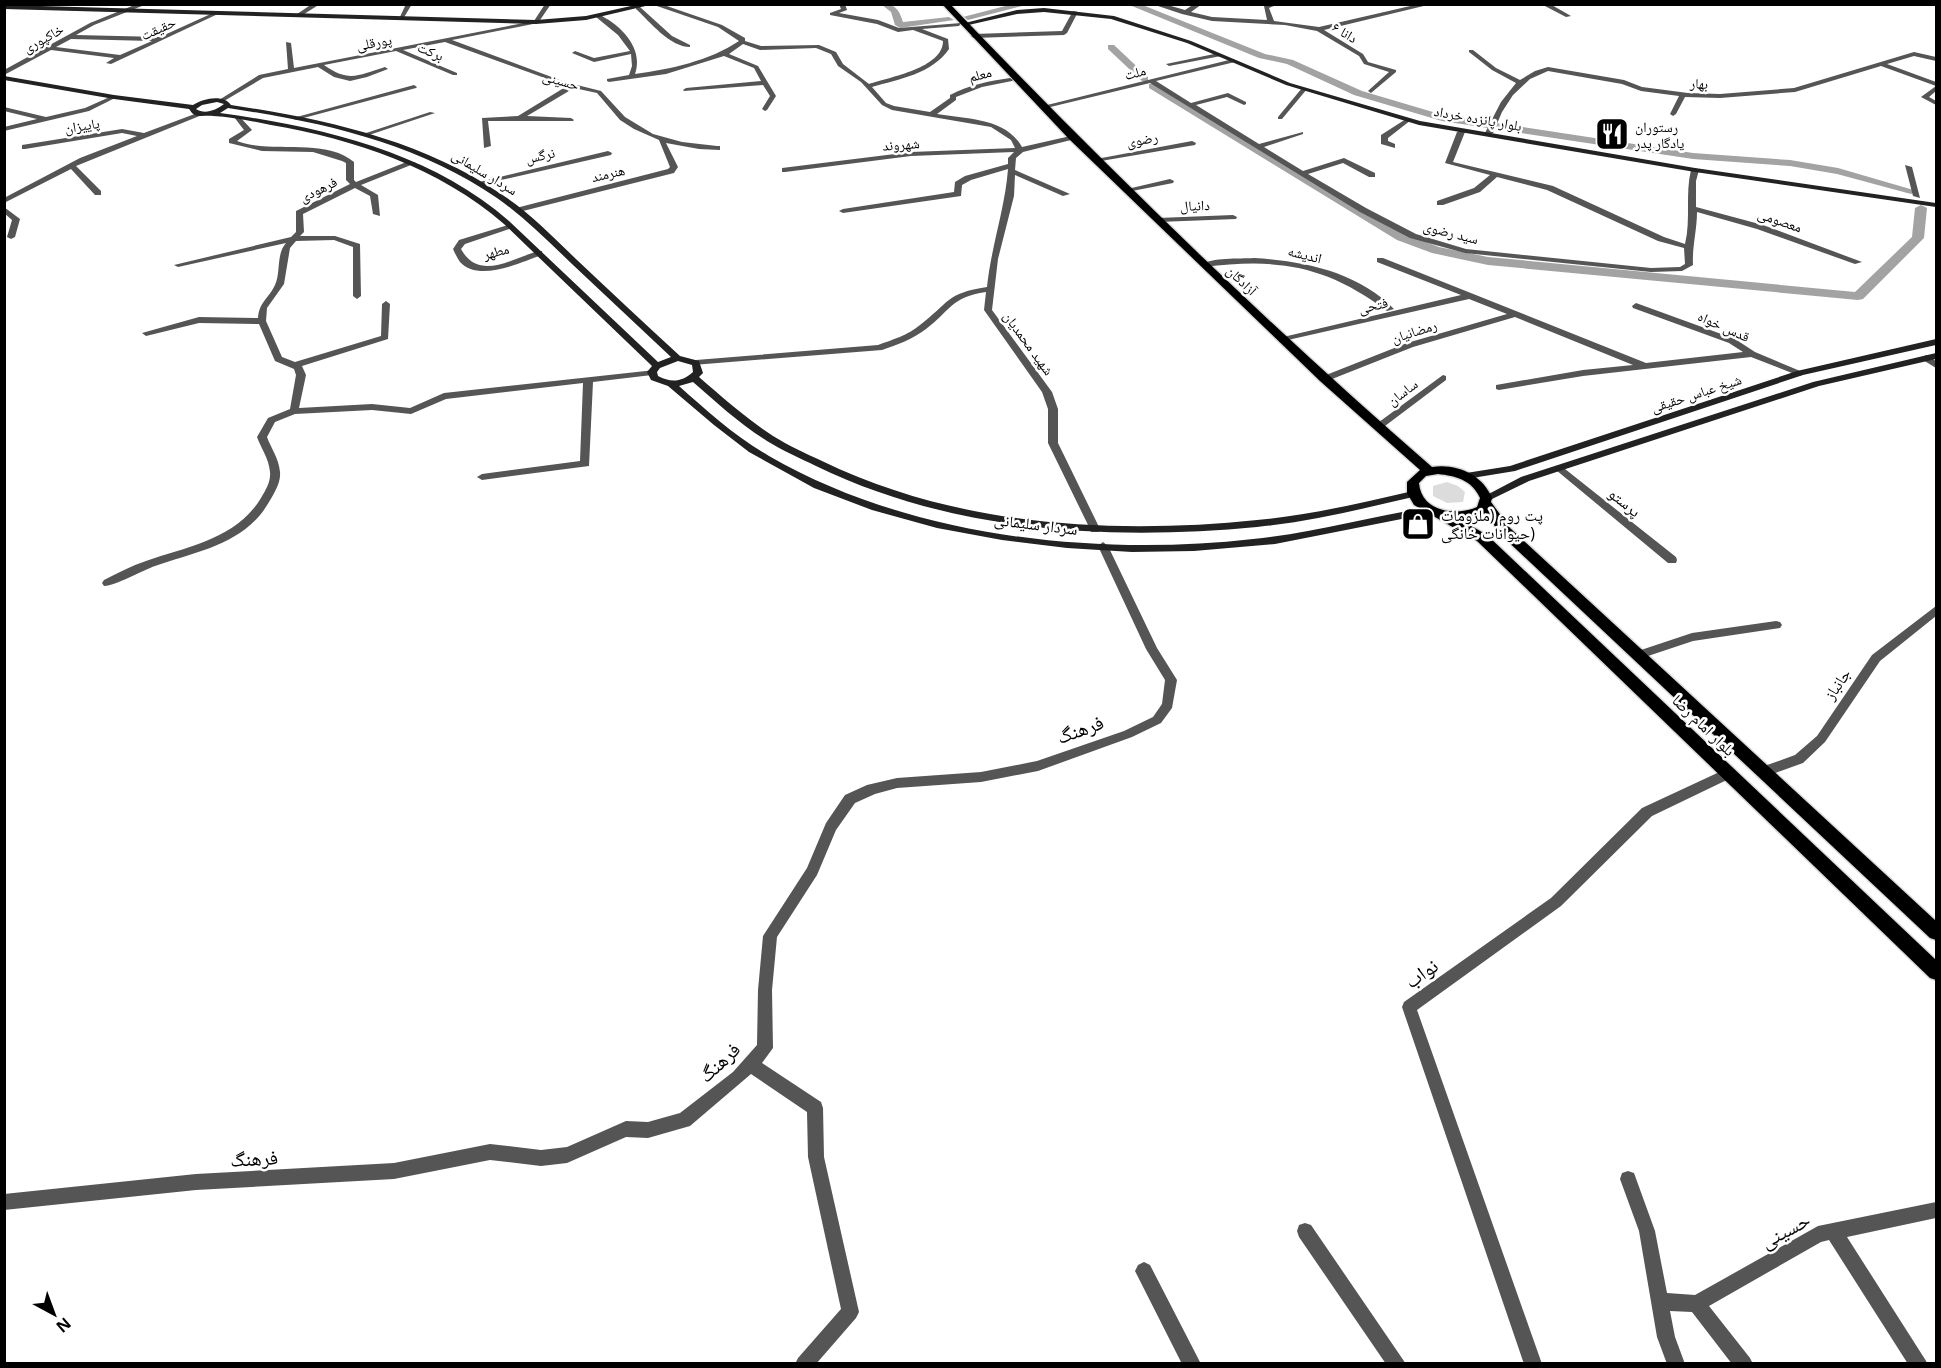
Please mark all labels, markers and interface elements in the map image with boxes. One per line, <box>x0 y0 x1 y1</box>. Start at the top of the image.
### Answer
street label: حقیقت <box>138 12 178 44</box>
street label: دانا ۶ <box>1329 17 1361 47</box>
street label: خاکپوری <box>19 19 67 57</box>
street label: پورقلی <box>355 30 393 55</box>
street label: برکت <box>415 37 447 65</box>
street label: ملت <box>1122 60 1148 84</box>
street label: معلم <box>967 62 994 87</box>
street label: حسینی <box>541 66 581 94</box>
street label: بهار <box>1688 73 1709 93</box>
street label: بلوار پانزده خرداد <box>1433 101 1523 135</box>
street label: پاییزان <box>63 113 101 137</box>
restaurant icon: رستوران یادگار پدر <box>1594 116 1630 152</box>
place label: رستوران یادگار پدر <box>1634 117 1685 152</box>
street label: رضوی <box>1125 127 1159 151</box>
street label: شهروند <box>882 133 920 155</box>
street label: نرگس <box>523 142 557 168</box>
street label: سردار سلیمانی <box>449 145 521 199</box>
street label: هنرمند <box>589 160 627 186</box>
street label: فرهودی <box>296 172 340 206</box>
street label: دانیال <box>1180 195 1210 215</box>
street label: معصومی <box>1755 204 1805 236</box>
street label: سید رضوی <box>1421 216 1481 248</box>
street label: مطهر <box>480 239 511 264</box>
street label: اندیشه <box>1286 241 1324 267</box>
street label: آزادگان <box>1223 261 1262 299</box>
street label: فتحی <box>1356 292 1390 318</box>
street label: قدس خواه <box>1695 306 1753 346</box>
street label: شهید محمدیان <box>999 307 1059 379</box>
street label: رمضانیان <box>1389 315 1439 347</box>
street label: شیخ عباس حقیقی <box>1648 369 1744 418</box>
street label: ساسان <box>1383 374 1421 410</box>
street label: پرستو <box>1604 482 1646 522</box>
place label: پت روم (ملزومات حیوانات خانگی) <box>1441 504 1543 544</box>
shop icon: پت روم (ملزومات حیوانات خانگی) <box>1400 506 1436 542</box>
street label: سردار سلیمانی <box>993 508 1079 540</box>
street label: جانباز <box>1818 664 1855 705</box>
street label: بلوار امام رضا <box>1668 689 1740 761</box>
street label: فرهنگ <box>1053 708 1107 750</box>
street label: نواب <box>1399 952 1443 994</box>
street label: فرهنگ <box>692 1036 746 1088</box>
street label: فرهنگ <box>229 1143 279 1173</box>
street label: حسینی <box>1755 1206 1815 1254</box>
north arrow <box>24 1284 84 1344</box>
text: N <box>52 1313 76 1338</box>

